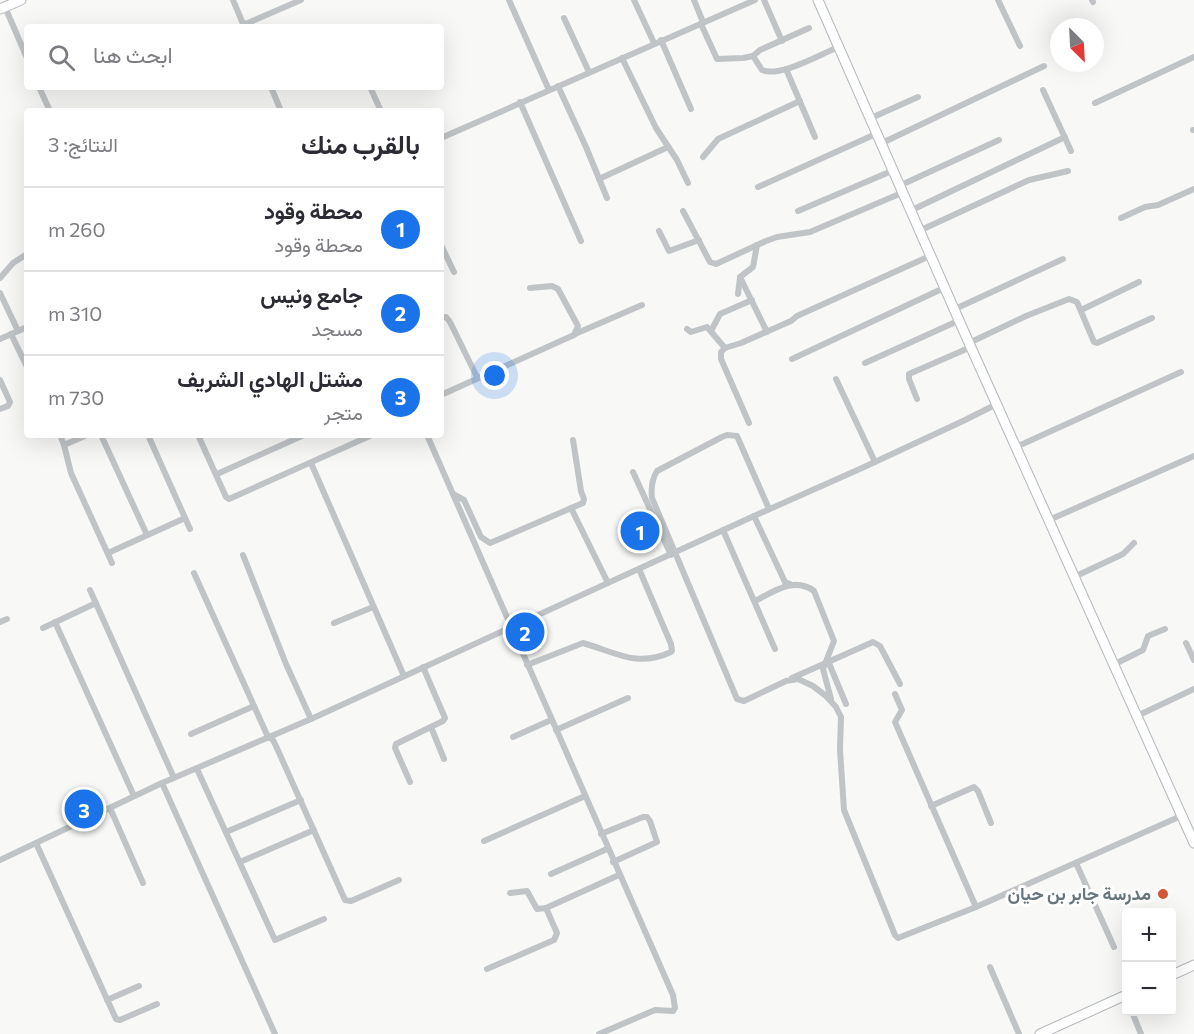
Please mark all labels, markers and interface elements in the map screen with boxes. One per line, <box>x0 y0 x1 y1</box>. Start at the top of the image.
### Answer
north arrow <box>1050 18 1104 72</box>
search box <box>24 24 444 90</box>
icon: search <box>45 41 78 74</box>
text: ابحث هنا <box>93 41 173 68</box>
text: بالقرب منك <box>301 128 420 159</box>
text: النتائج: 3 <box>48 132 118 156</box>
text: محطة وقود <box>264 197 363 224</box>
text: 260 m <box>48 217 106 241</box>
text: 1 <box>396 217 405 241</box>
text: محطة وقود <box>275 232 363 256</box>
text: جامع ونيس <box>260 281 363 308</box>
text: 310 m <box>48 301 102 325</box>
text: 2 <box>395 301 406 325</box>
text: مسجد <box>311 316 363 340</box>
your location <box>480 361 509 390</box>
text: مشتل الهادي الشريف <box>177 365 363 392</box>
text: 730 m <box>48 385 104 409</box>
text: 3 <box>395 385 406 409</box>
text: متجر <box>324 400 363 424</box>
pin: 1 <box>620 508 660 554</box>
pin: 2 <box>506 610 544 654</box>
pin: 3 <box>64 786 104 832</box>
place label: مدرسة جابر بن حيان <box>1007 882 1151 905</box>
marker: مدرسة جابر بن حيان <box>1156 887 1170 901</box>
map controls <box>1122 908 1176 1016</box>
button: + <box>1122 908 1176 962</box>
button: − <box>1122 962 1176 1016</box>

